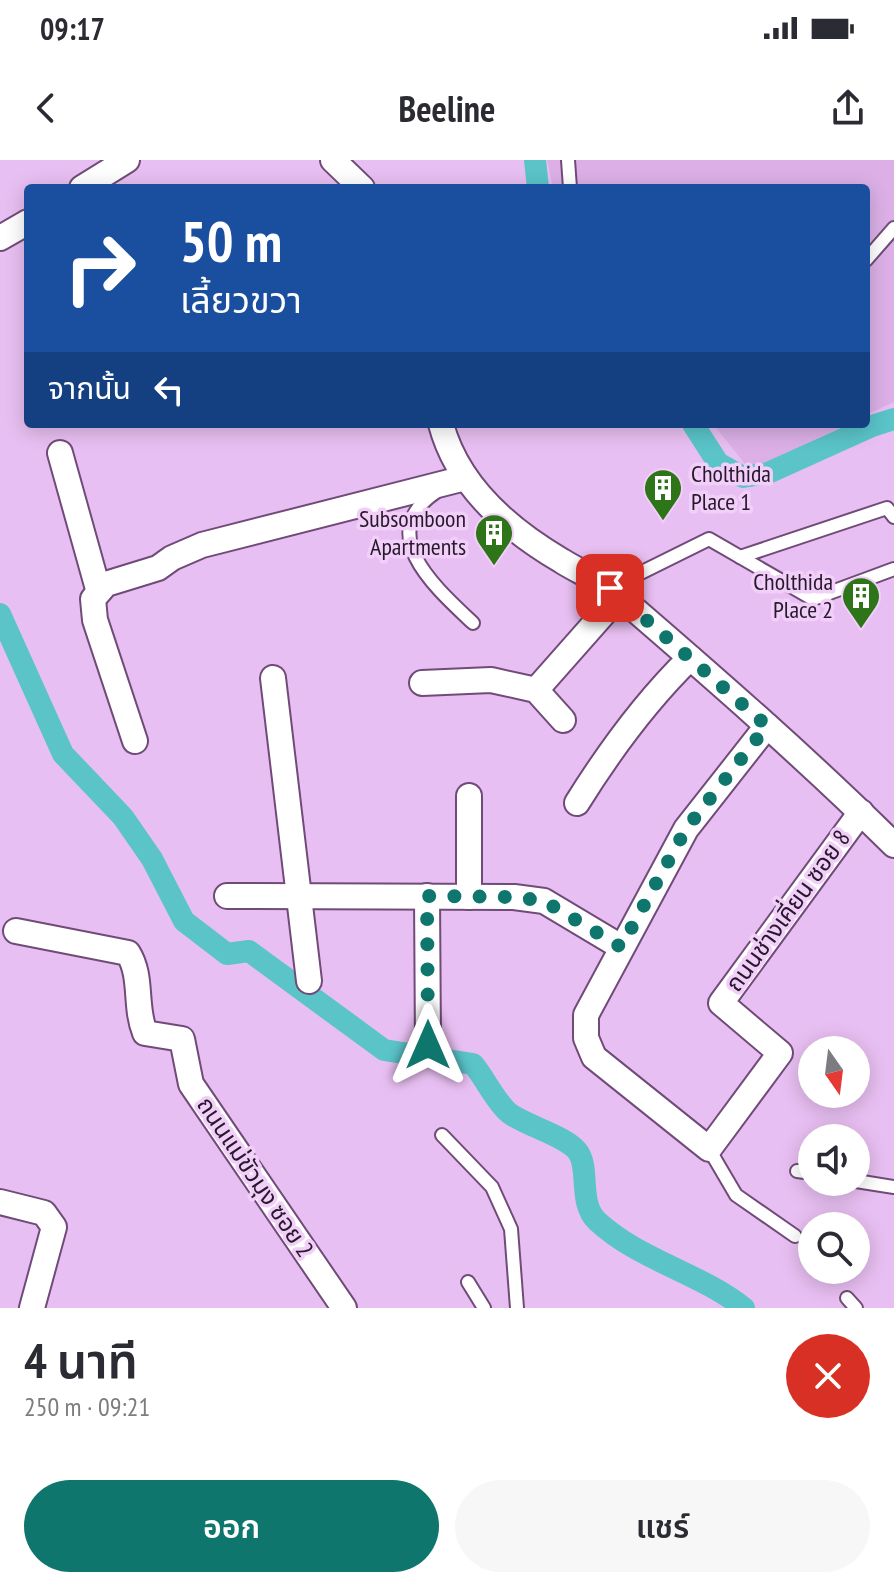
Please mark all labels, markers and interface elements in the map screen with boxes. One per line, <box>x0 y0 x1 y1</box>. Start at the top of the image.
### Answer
text: 09:17 <box>40 9 105 48</box>
text: Beeline <box>399 85 495 132</box>
icon: back <box>24 86 68 130</box>
icon: share <box>826 86 870 130</box>
text: 50 m <box>180 205 282 277</box>
icon: right <box>48 216 152 320</box>
text: เลี้ยวขวา <box>180 276 302 323</box>
text: จากนั้น <box>48 368 131 407</box>
icon: left <box>147 368 191 412</box>
place label: Cholthida Place 1 <box>691 458 771 517</box>
building icon: Cholthida Place 1 <box>642 467 684 522</box>
place label: Subsomboon Apartments <box>359 503 466 562</box>
building icon: Subsomboon Apartments <box>473 512 515 567</box>
pin <box>576 554 644 622</box>
icon: arrive <box>588 566 632 610</box>
place label: Cholthida Place 2 <box>753 566 833 625</box>
building icon: Cholthida Place 2 <box>840 575 882 630</box>
street label: ถนนช่างเคี่ยน ซอย 8 <box>718 823 857 998</box>
position arrow <box>386 1003 470 1087</box>
north arrow <box>798 1036 870 1108</box>
map controls <box>798 1036 870 1284</box>
street label: ถนนแม่ขัวมุง ซอย 2 <box>190 1090 321 1263</box>
button: sound <box>798 1124 870 1196</box>
button: search <box>798 1212 870 1284</box>
text: 4 นาที <box>24 1329 138 1391</box>
button: close <box>786 1334 870 1418</box>
text: 250 m · 09:21 <box>24 1390 150 1423</box>
button: ออก <box>24 1480 439 1572</box>
button: แชร์ <box>455 1480 870 1572</box>

